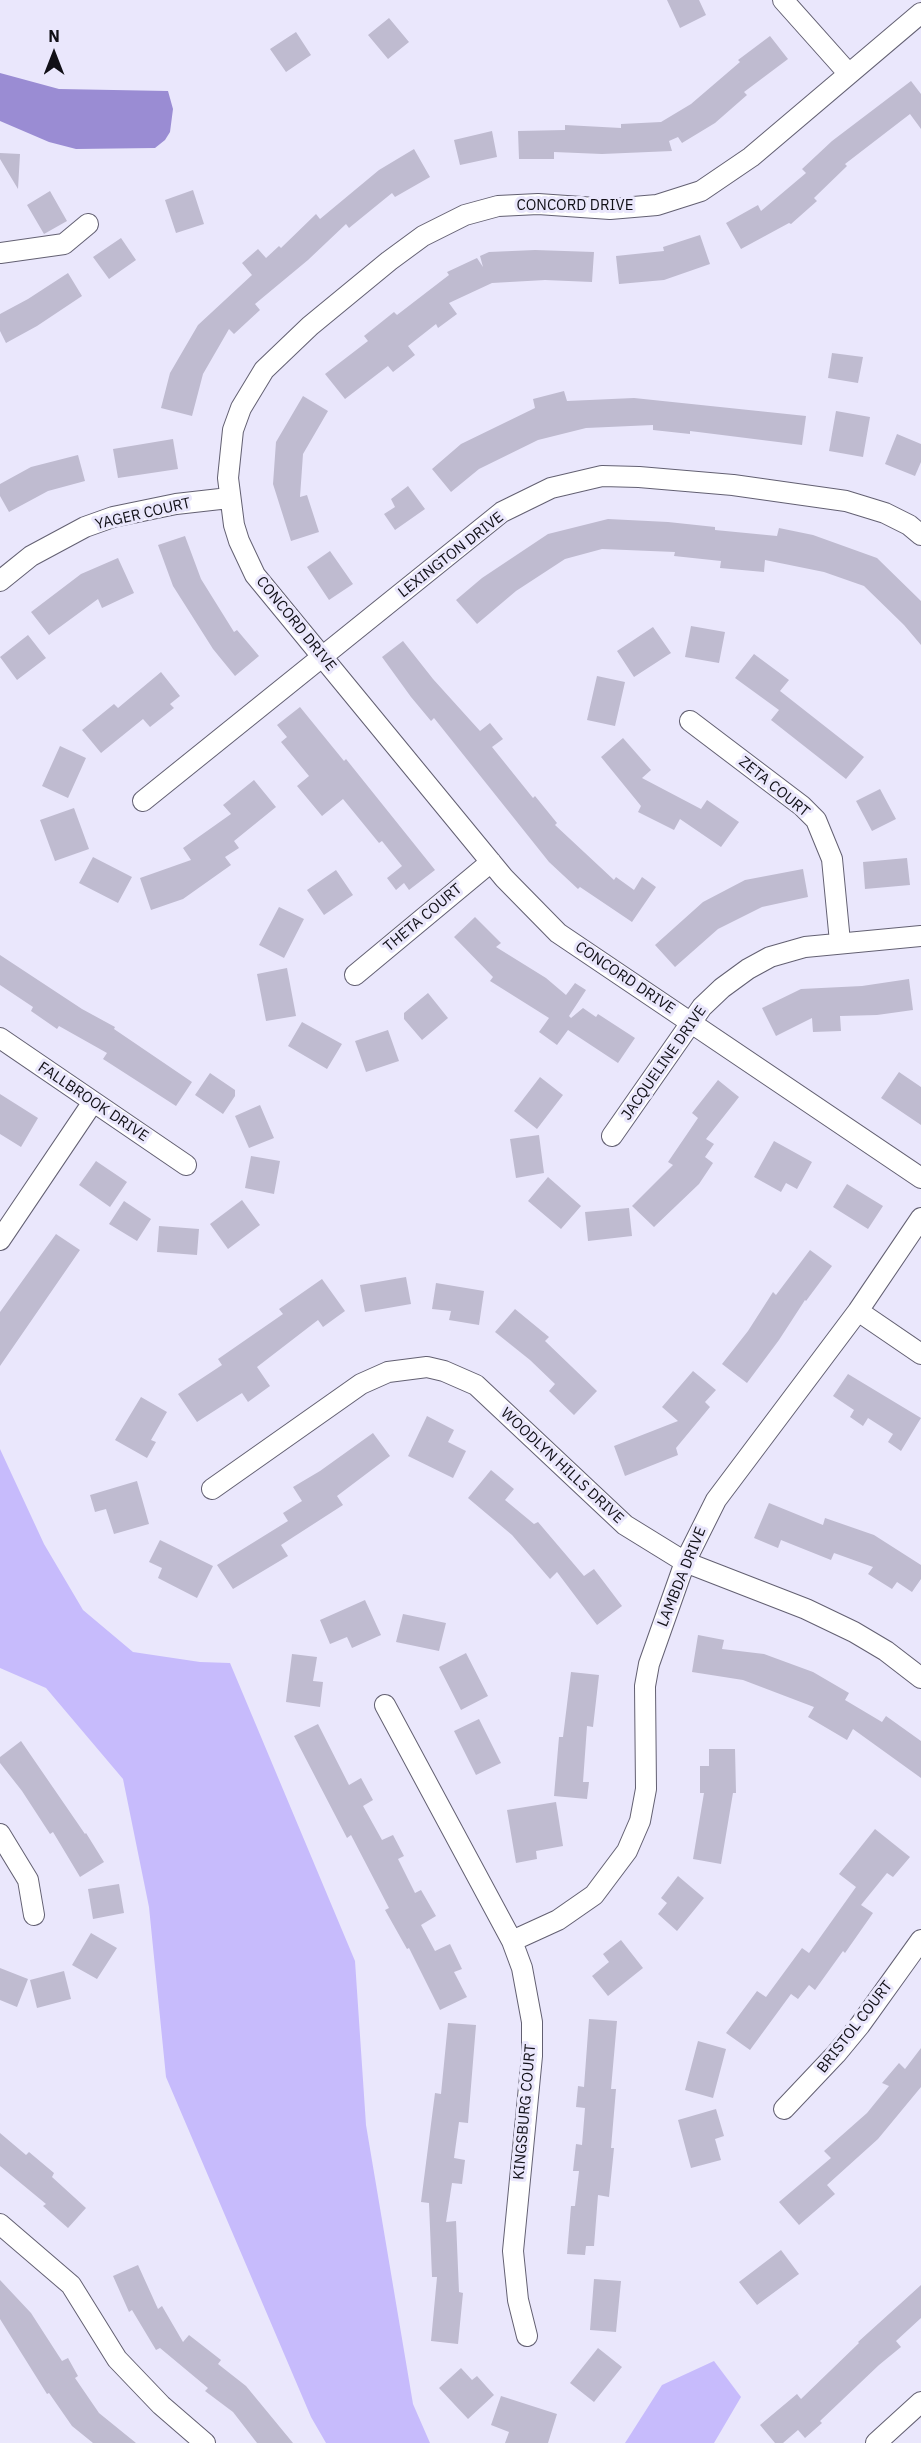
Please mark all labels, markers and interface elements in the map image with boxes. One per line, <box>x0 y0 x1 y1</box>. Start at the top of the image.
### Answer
north arrow <box>24 24 84 84</box>
text: N <box>48 26 60 46</box>
street label: CONCORD DRIVE <box>517 197 633 215</box>
street label: YAGER COURT <box>93 494 193 534</box>
street label: LEXINGTON DRIVE <box>395 508 507 602</box>
street label: CONCORD DRIVE <box>252 573 340 675</box>
street label: ZETA COURT <box>735 753 813 821</box>
street label: THETA COURT <box>380 880 466 956</box>
street label: CONCORD DRIVE <box>572 938 678 1018</box>
street label: JACQUELINE DRIVE <box>618 1002 710 1124</box>
street label: FALLBROOK DRIVE <box>34 1058 152 1146</box>
street label: WOODLYN HILLS DRIVE <box>497 1404 627 1528</box>
street label: LAMBDA DRIVE <box>654 1524 710 1630</box>
street label: BRISTOL COURT <box>814 1977 896 2077</box>
street label: KINGSBURG COURT <box>510 2043 540 2181</box>

